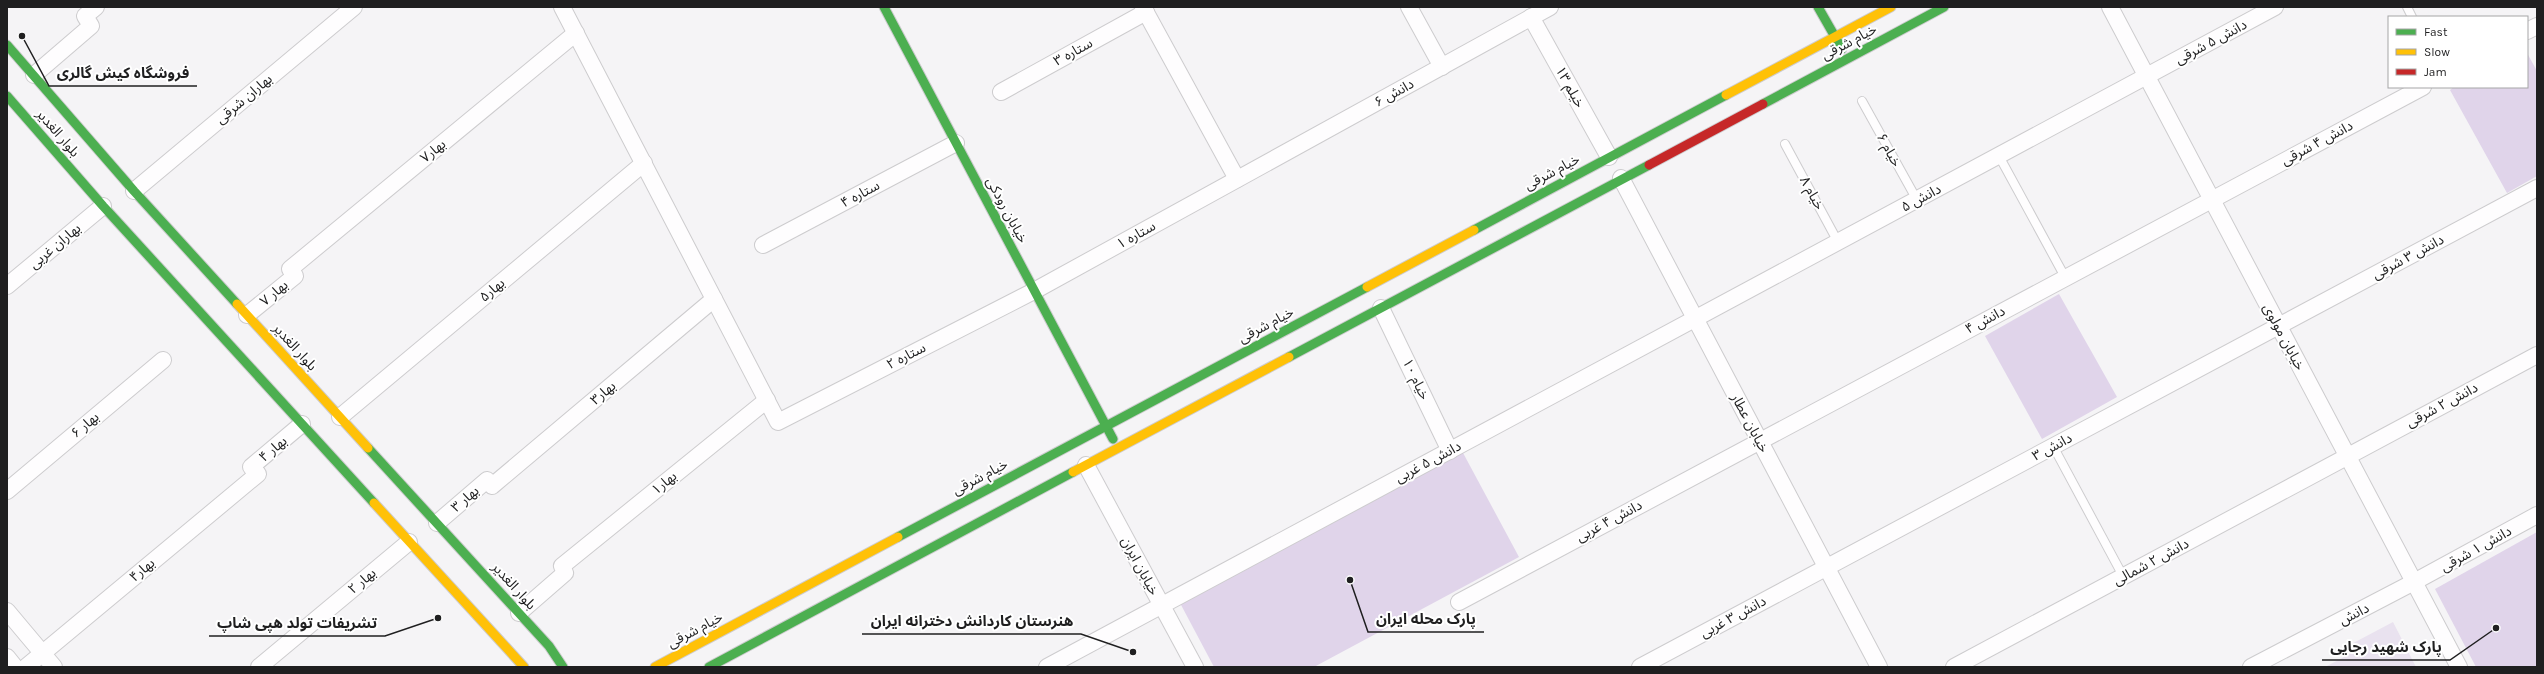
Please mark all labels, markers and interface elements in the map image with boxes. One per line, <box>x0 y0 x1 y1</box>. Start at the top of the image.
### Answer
street label: دانش ۵ شرقی <box>2172 16 2250 68</box>
legend <box>2388 16 2528 88</box>
street label: خیام شرقی <box>1818 20 1881 65</box>
text: Fast <box>2424 25 2448 39</box>
street label: ستاره ۳ <box>1051 34 1095 70</box>
text: Slow <box>2424 45 2450 59</box>
callout: فروشگاه کیش گالری <box>49 59 197 86</box>
street label: خیلم ۱۳ <box>1550 63 1588 112</box>
text: فروشگاه کیش گالری <box>57 64 189 82</box>
text: Jam <box>2424 65 2447 79</box>
street label: بهاران شرقی <box>212 70 276 128</box>
street label: دانش ۶ <box>1371 75 1417 111</box>
street label: بلوار الغدیر <box>32 105 84 161</box>
street label: دانش ۴ شرقی <box>2278 117 2356 169</box>
street label: خیام ۶ <box>1871 130 1905 171</box>
street label: بهار۷ <box>417 135 449 166</box>
street label: خیام شرقی <box>1521 150 1584 195</box>
street label: خیام ۸ <box>1794 173 1828 214</box>
street label: خیابان رودکی <box>982 174 1032 246</box>
street label: ستاره ۴ <box>838 177 882 211</box>
street label: دانش ۵ <box>1898 180 1944 216</box>
street label: ستاره ۱ <box>1114 217 1158 253</box>
street label: بهاران غربی <box>26 219 84 273</box>
street label: دانش ۳ شرقی <box>2369 231 2447 283</box>
street label: بهار۵ <box>476 274 508 306</box>
street label: بهار ۷ <box>257 276 292 310</box>
street label: خیابان مولوی <box>2259 301 2309 373</box>
street label: دانش ۴ <box>1962 302 2008 338</box>
street label: خیام شرقی <box>1235 303 1298 348</box>
street label: بلوار الغدیر <box>269 319 321 374</box>
street label: ستاره ۲ <box>883 339 929 373</box>
street label: خیام ۱۰ <box>1397 356 1433 403</box>
street label: بهار۳ <box>587 377 619 409</box>
street label: دانش ۲ شرقی <box>2403 379 2481 431</box>
street label: خیابان عطار <box>1727 390 1773 455</box>
street label: بهار ۶ <box>68 408 103 442</box>
street label: دانش ۳ <box>2029 429 2075 465</box>
street label: بهار ۴ <box>256 432 291 466</box>
street label: دانش ۵ غربی <box>1392 437 1464 487</box>
street label: خیام شرقی <box>949 455 1012 500</box>
street label: بهار۱ <box>648 467 680 498</box>
street label: بهار ۳ <box>448 482 483 516</box>
street label: دانش ۴ غربی <box>1573 496 1645 546</box>
street label: دانش ۱ شرقی <box>2437 522 2515 576</box>
street label: خیابان ایران <box>1117 534 1163 598</box>
street label: دانش ۲ شمالی <box>2110 535 2192 589</box>
street label: بهار۴ <box>126 554 158 586</box>
street label: بلوار الغدیر <box>488 558 540 613</box>
street label: بهار ۲ <box>345 564 380 598</box>
street label: دانش ۳ غربی <box>1697 592 1769 642</box>
street label: دانش <box>2336 599 2372 629</box>
callout: پارک محله ایران <box>1368 605 1484 632</box>
callout: هنرستان کاردانش دخترانه ایران <box>862 607 1081 634</box>
street label: خیام شرقی <box>664 608 727 653</box>
callout: تشریفات تولد هپی شاپ <box>209 609 385 636</box>
text: پارک محله ایران <box>1376 610 1476 629</box>
text: هنرستان کاردانش دخترانه ایران <box>871 612 1074 630</box>
text: تشریفات تولد هپی شاپ <box>217 614 378 633</box>
callout: پارک شهید رجایی <box>2322 633 2450 660</box>
text: پارک شهید رجایی <box>2330 638 2442 657</box>

